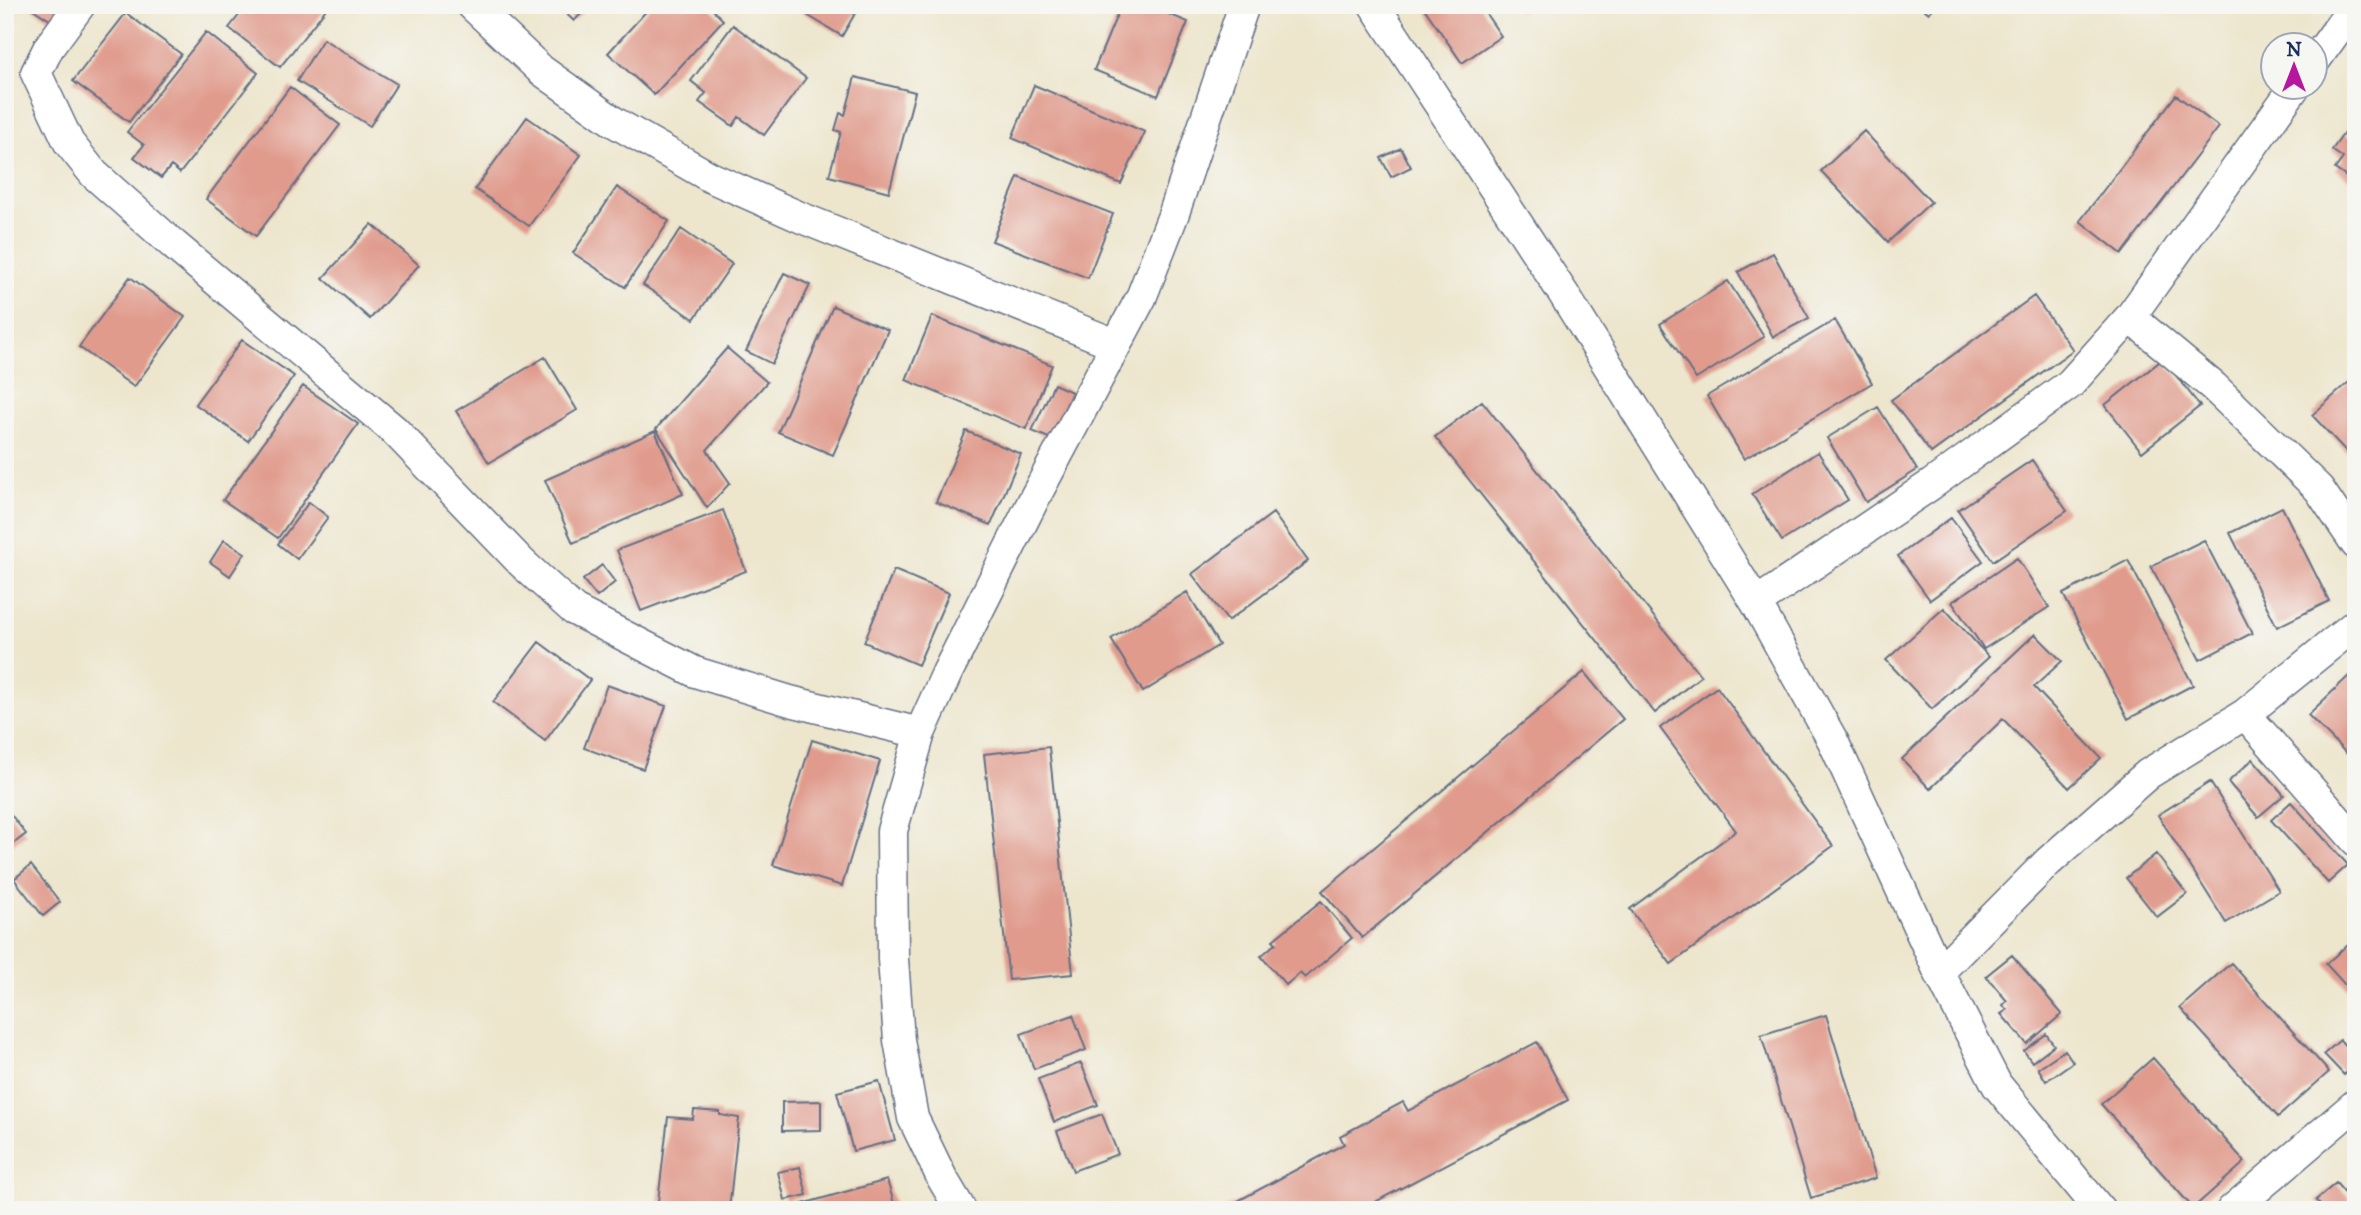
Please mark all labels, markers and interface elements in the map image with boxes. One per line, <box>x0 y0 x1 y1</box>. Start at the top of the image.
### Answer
north arrow <box>2260 32 2330 102</box>
text: N <box>2286 39 2302 62</box>

